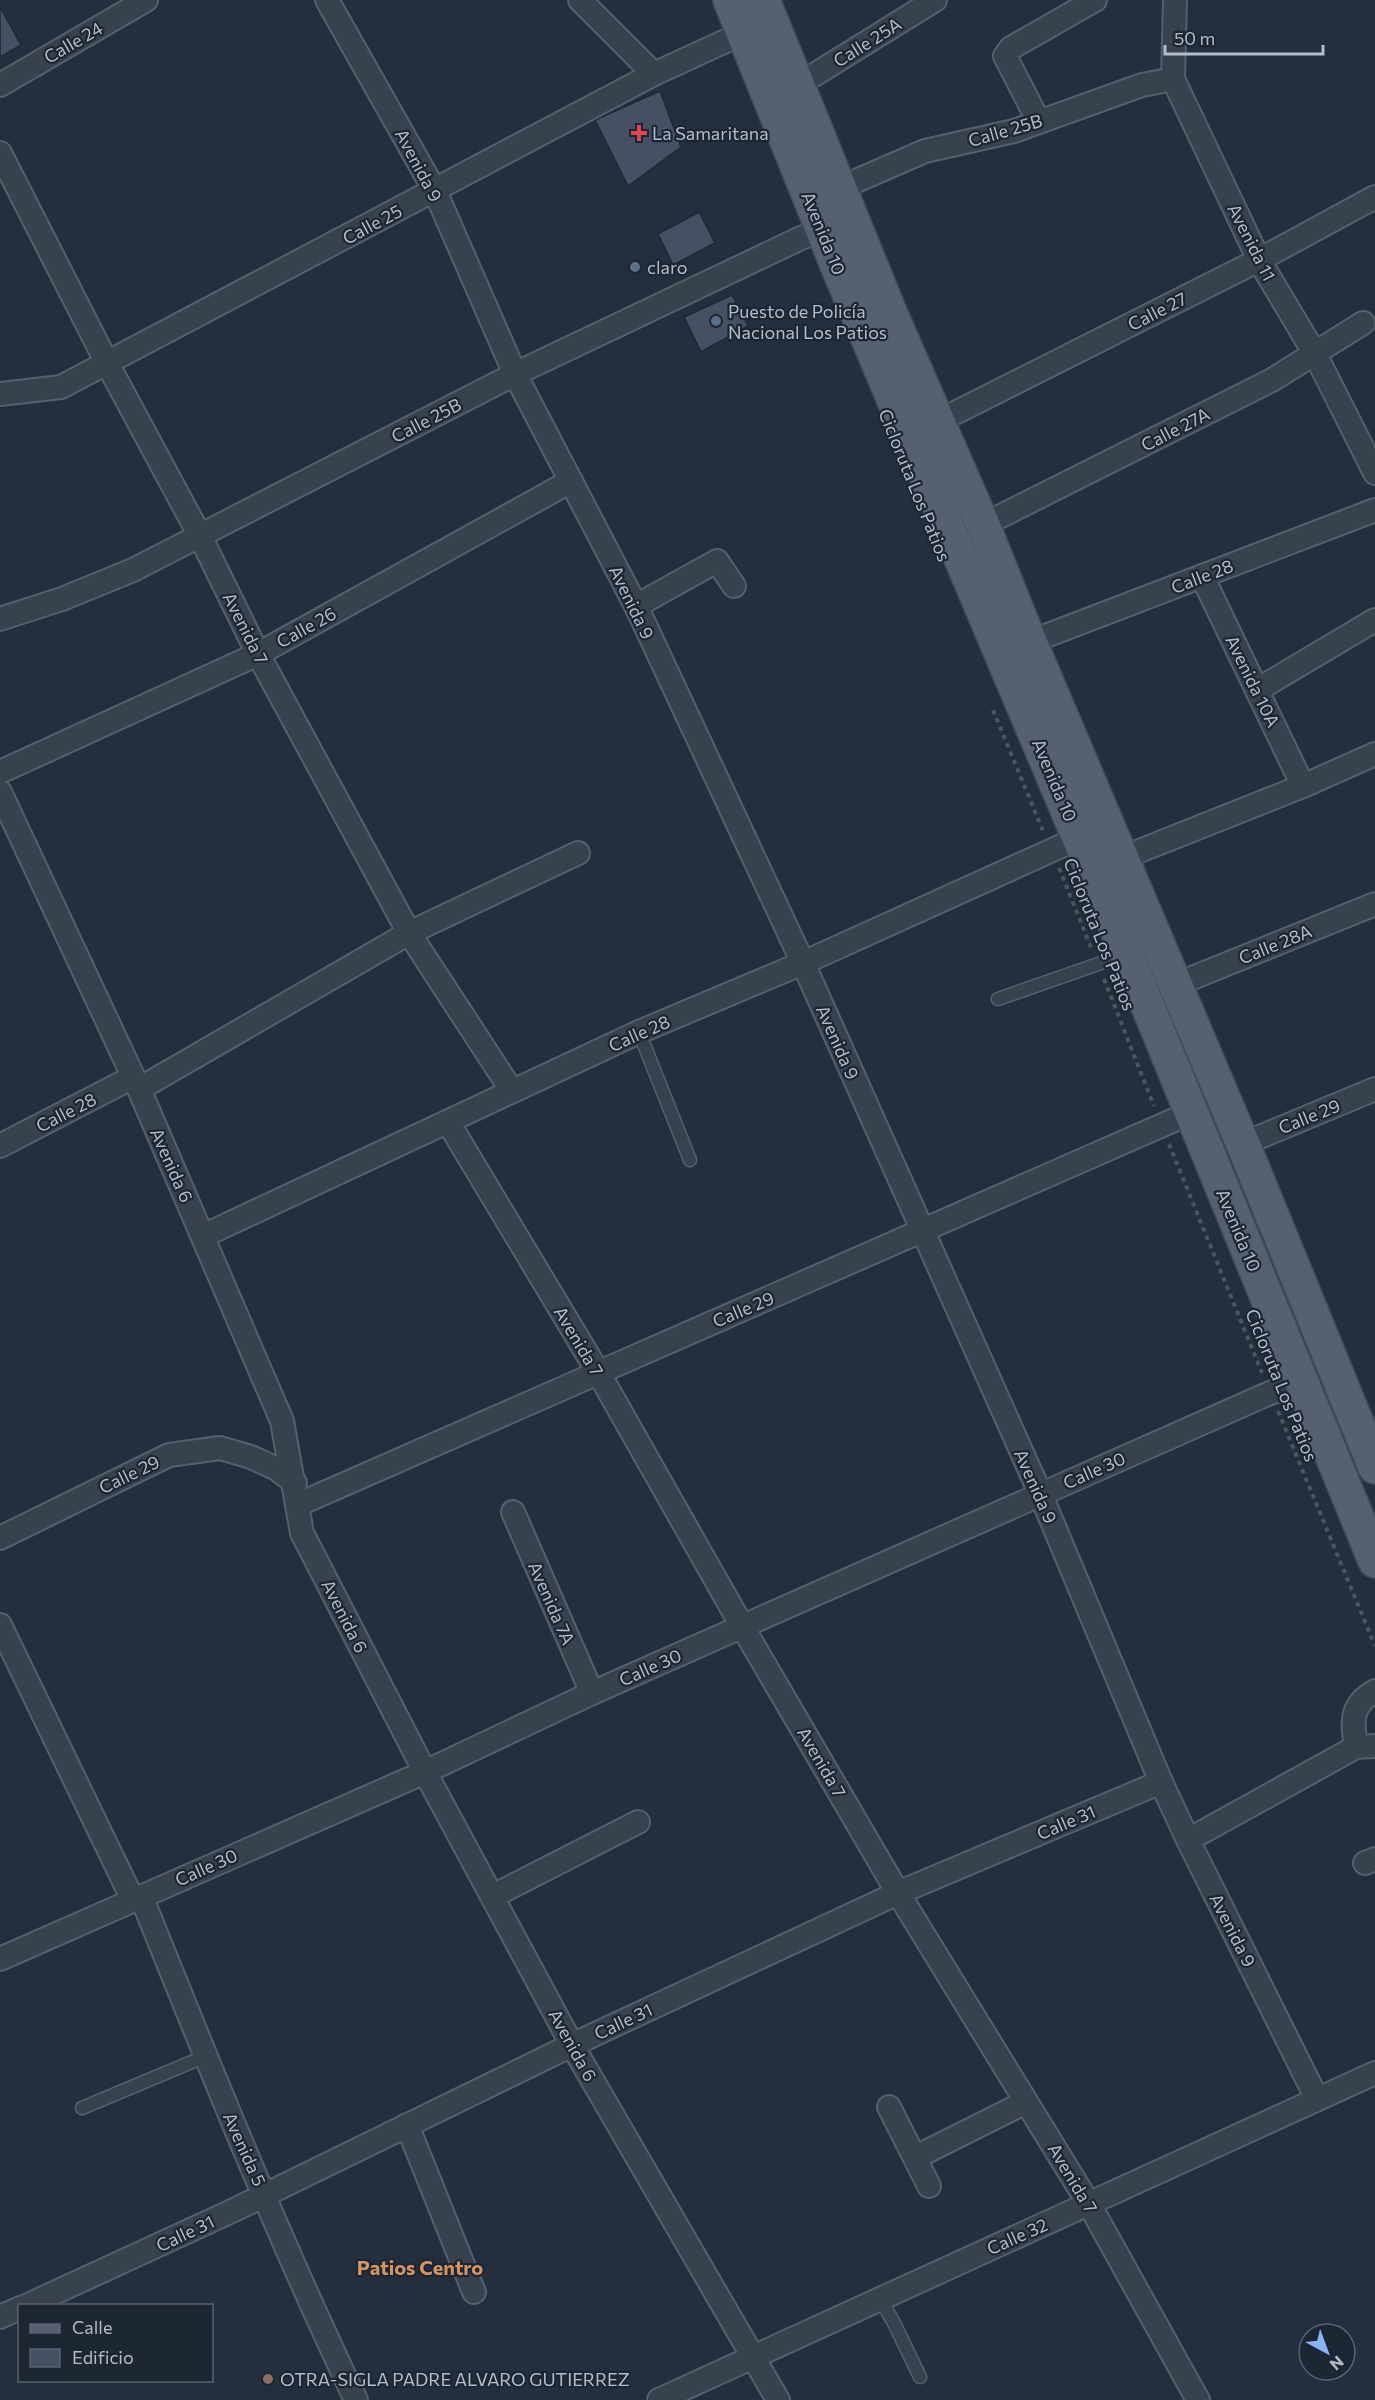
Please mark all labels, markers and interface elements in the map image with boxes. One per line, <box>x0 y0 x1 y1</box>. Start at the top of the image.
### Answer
street label: Calle 25A <box>829 12 905 72</box>
street label: Calle 24 <box>40 16 107 68</box>
scale bar <box>1165 18 1322 56</box>
text: 50 m <box>1174 27 1215 49</box>
street label: Calle 25B <box>966 109 1044 151</box>
place label: La Samaritana <box>652 122 769 144</box>
marker: La Samaritana <box>630 124 648 142</box>
street label: Avenida 9 <box>391 125 447 205</box>
street label: Avenida 10 <box>797 188 851 278</box>
street label: Calle 25 <box>339 199 405 249</box>
street label: Avenida 11 <box>1223 200 1281 284</box>
place label: claro <box>647 256 688 278</box>
marker: claro <box>628 260 642 274</box>
street label: Calle 27 <box>1124 287 1190 335</box>
place label: Puesto de Policía Nacional Los Patios <box>728 300 887 343</box>
marker: Puesto de Policía Nacional Los Patios <box>709 314 723 328</box>
street label: Calle 25B <box>387 393 465 447</box>
street label: Calle 27A <box>1137 402 1213 456</box>
street label: Cicloruta Los Patios <box>874 405 956 565</box>
street label: Calle 28 <box>1168 554 1236 598</box>
street label: Avenida 9 <box>605 562 659 642</box>
street label: Avenida 7 <box>219 588 273 668</box>
street label: Calle 26 <box>272 602 340 652</box>
street label: Avenida 10A <box>1221 631 1285 731</box>
street label: Avenida 10 <box>1028 735 1082 825</box>
street label: Cicloruta Los Patios <box>1059 854 1141 1014</box>
street label: Calle 28A <box>1235 919 1315 969</box>
street label: Avenida 9 <box>812 1001 864 1083</box>
street label: Calle 28 <box>605 1010 673 1056</box>
street label: Calle 28 <box>32 1087 100 1136</box>
street label: Calle 29 <box>1275 1094 1343 1138</box>
street label: Avenida 6 <box>146 1124 198 1206</box>
street label: Avenida 10 <box>1212 1185 1266 1275</box>
street label: Calle 29 <box>709 1286 777 1332</box>
street label: Avenida 7 <box>550 1302 608 1380</box>
street label: Cicloruta Los Patios <box>1241 1305 1323 1465</box>
street label: Avenida 9 <box>1010 1445 1062 1527</box>
street label: Calle 30 <box>1059 1447 1129 1493</box>
street label: Calle 29 <box>95 1450 163 1498</box>
street label: Avenida 7A <box>524 1558 580 1648</box>
street label: Avenida 6 <box>317 1576 373 1656</box>
street label: Calle 30 <box>615 1644 685 1690</box>
street label: Avenida 7 <box>793 1723 851 1801</box>
street label: Calle 31 <box>1033 1800 1099 1844</box>
street label: Calle 30 <box>171 1844 241 1890</box>
street label: Avenida 9 <box>1205 1890 1261 1970</box>
street label: Calle 31 <box>590 1998 656 2044</box>
street label: Avenida 6 <box>544 2005 602 2085</box>
street label: Avenida 5 <box>219 2109 271 2189</box>
street label: Avenida 7 <box>1044 2139 1102 2217</box>
street label: Calle 31 <box>152 2210 218 2256</box>
street label: Calle 32 <box>983 2213 1051 2259</box>
district label: Patios Centro <box>357 2255 483 2279</box>
legend <box>18 2304 213 2382</box>
text: Calle <box>72 2316 112 2338</box>
north arrow <box>1297 2322 1357 2382</box>
text: Edificio <box>72 2346 134 2368</box>
text: N <box>1326 2353 1348 2375</box>
place label: OTRA-SIGLA PADRE ALVARO GUTIERREZ <box>280 2368 630 2390</box>
marker: OTRA-SIGLA PADRE ALVARO GUTIERREZ <box>261 2372 275 2386</box>

